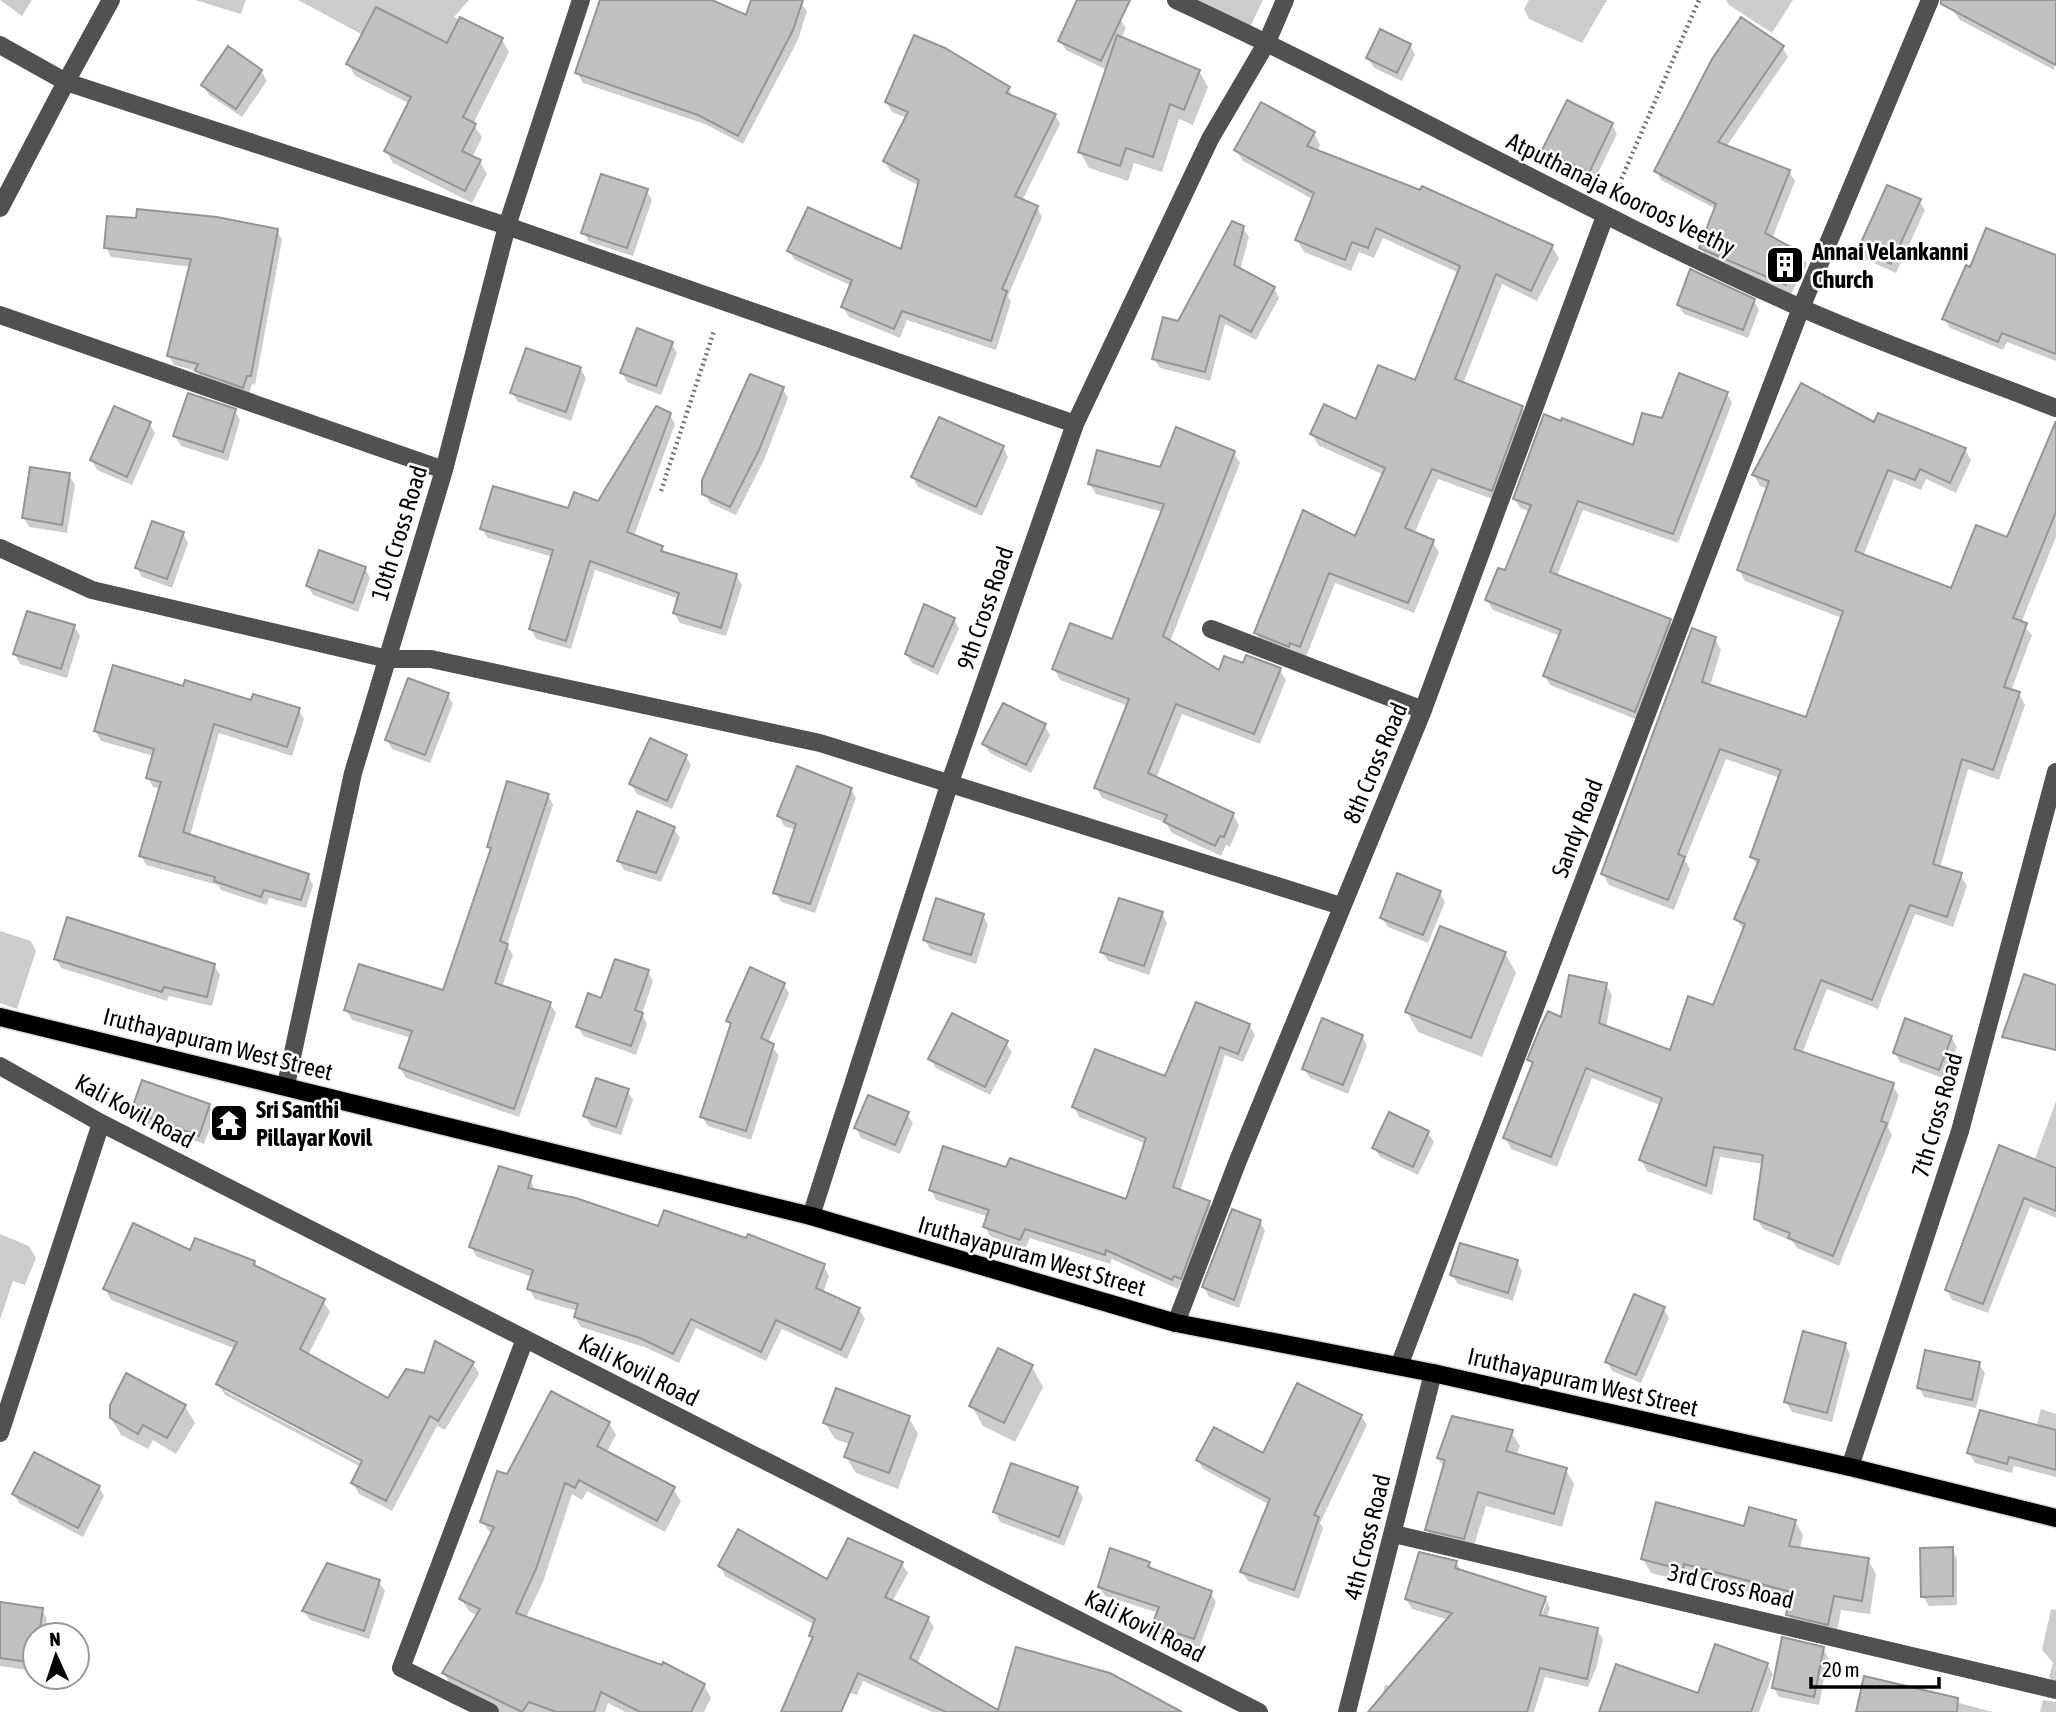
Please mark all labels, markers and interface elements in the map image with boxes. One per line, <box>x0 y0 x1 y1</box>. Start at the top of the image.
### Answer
street label: Atputhanaja Kooroos Veethy <box>1503 127 1740 261</box>
place label: Annai Velankanni Church <box>1811 238 1969 293</box>
building icon: Annai Velankanni Church <box>1764 244 1806 286</box>
street label: 10th Cross Road <box>366 462 432 604</box>
street label: 9th Cross Road <box>951 543 1019 673</box>
street label: 8th Cross Road <box>1338 699 1412 827</box>
street label: Sandy Road <box>1546 775 1608 881</box>
street label: Iruthayapuram West Street <box>100 1002 336 1086</box>
street label: 7th Cross Road <box>1906 1050 1968 1180</box>
street label: Kali Kovil Road <box>71 1068 199 1154</box>
place label: Sri Santhi Pillayar Kovil <box>256 1096 373 1151</box>
temple icon: Sri Santhi Pillayar Kovil <box>208 1102 250 1144</box>
street label: Iruthayapuram West Street <box>915 1211 1149 1301</box>
street label: Kali Kovil Road <box>575 1328 703 1412</box>
street label: Iruthayapuram West Street <box>1465 1342 1701 1422</box>
street label: 4th Cross Road <box>1338 1471 1396 1603</box>
street label: 3rd Cross Road <box>1665 1558 1797 1614</box>
street label: Kali Kovil Road <box>1081 1584 1209 1668</box>
north arrow <box>21 1621 91 1691</box>
text: N <box>49 1628 61 1650</box>
scale bar <box>1811 1646 1939 1690</box>
text: 20 m <box>1822 1657 1860 1681</box>

